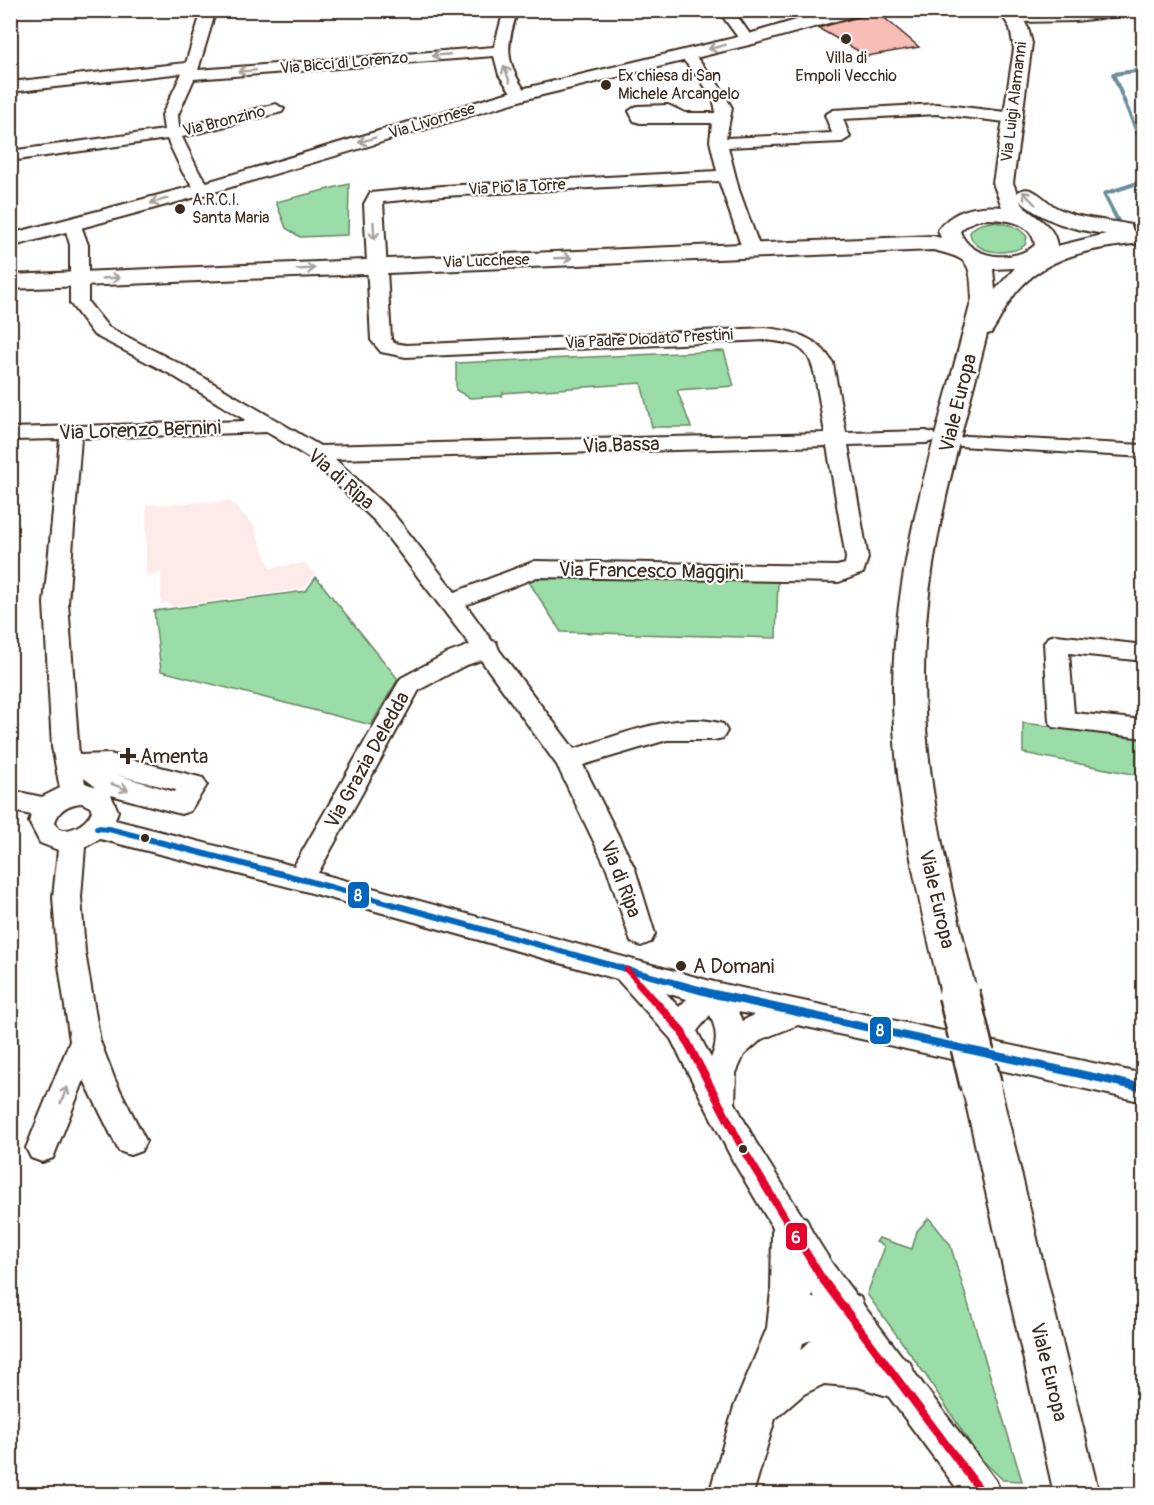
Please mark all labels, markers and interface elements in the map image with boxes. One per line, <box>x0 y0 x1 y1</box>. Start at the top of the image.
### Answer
marker: Villa di Empoli Vecchio <box>839 32 853 46</box>
street label: Via Luigi Alamanni <box>997 40 1031 163</box>
one-way arrow <box>708 41 727 53</box>
street label: Via Bicci di Lorenzo <box>279 47 409 79</box>
place label: Villa di Empoli Vecchio <box>795 48 897 86</box>
one-way arrow <box>432 50 452 61</box>
one-way arrow <box>238 65 258 76</box>
one-way arrow <box>501 65 512 84</box>
place label: Ex chiesa di San Michele Arcangelo <box>618 66 740 104</box>
marker: Ex chiesa di San Michele Arcangelo <box>599 78 613 92</box>
street label: Via Livornese <box>386 98 478 144</box>
street label: Via Bronzino <box>181 101 268 141</box>
one-way arrow <box>358 135 377 146</box>
street label: Via Pio la Torre <box>468 174 566 200</box>
place label: A.R.C.I. Santa Maria <box>192 190 270 228</box>
one-way arrow <box>1022 191 1037 206</box>
one-way arrow <box>150 196 169 207</box>
marker: A.R.C.I. Santa Maria <box>173 202 187 216</box>
one-way arrow <box>369 220 380 240</box>
street label: Via Lucchese <box>442 249 530 273</box>
one-way arrow <box>553 253 573 264</box>
one-way arrow <box>295 263 315 274</box>
one-way arrow <box>100 273 120 284</box>
street label: Via Padre Diodato Prestini <box>564 325 734 353</box>
street label: Viale Europa <box>934 351 982 455</box>
street label: Via Lorenzo Bernini <box>59 415 221 445</box>
street label: Via Bassa <box>582 431 660 459</box>
street label: Via di Ripa <box>302 443 380 515</box>
street label: Via Francesco Maggini <box>558 557 744 585</box>
street label: Via Grazia Deledda <box>319 687 415 833</box>
place label: Amenta <box>140 744 208 769</box>
marker: Amenta <box>121 749 135 763</box>
one-way arrow <box>110 782 129 793</box>
unlabelled marker <box>139 832 151 844</box>
street label: Via di Ripa <box>595 837 647 921</box>
street label: Viale Europa <box>913 847 961 951</box>
line badge: 8 <box>347 881 370 909</box>
text: 8 <box>354 886 362 906</box>
place label: A Domani <box>693 954 774 979</box>
marker: A Domani <box>674 959 688 973</box>
line badge: 8 <box>869 1016 892 1045</box>
text: 8 <box>876 1021 884 1041</box>
one-way arrow <box>59 1086 70 1104</box>
unlabelled marker <box>737 1143 749 1155</box>
line badge: 6 <box>785 1222 808 1251</box>
text: 6 <box>791 1228 801 1248</box>
street label: Viale Europa <box>1025 1320 1073 1424</box>

